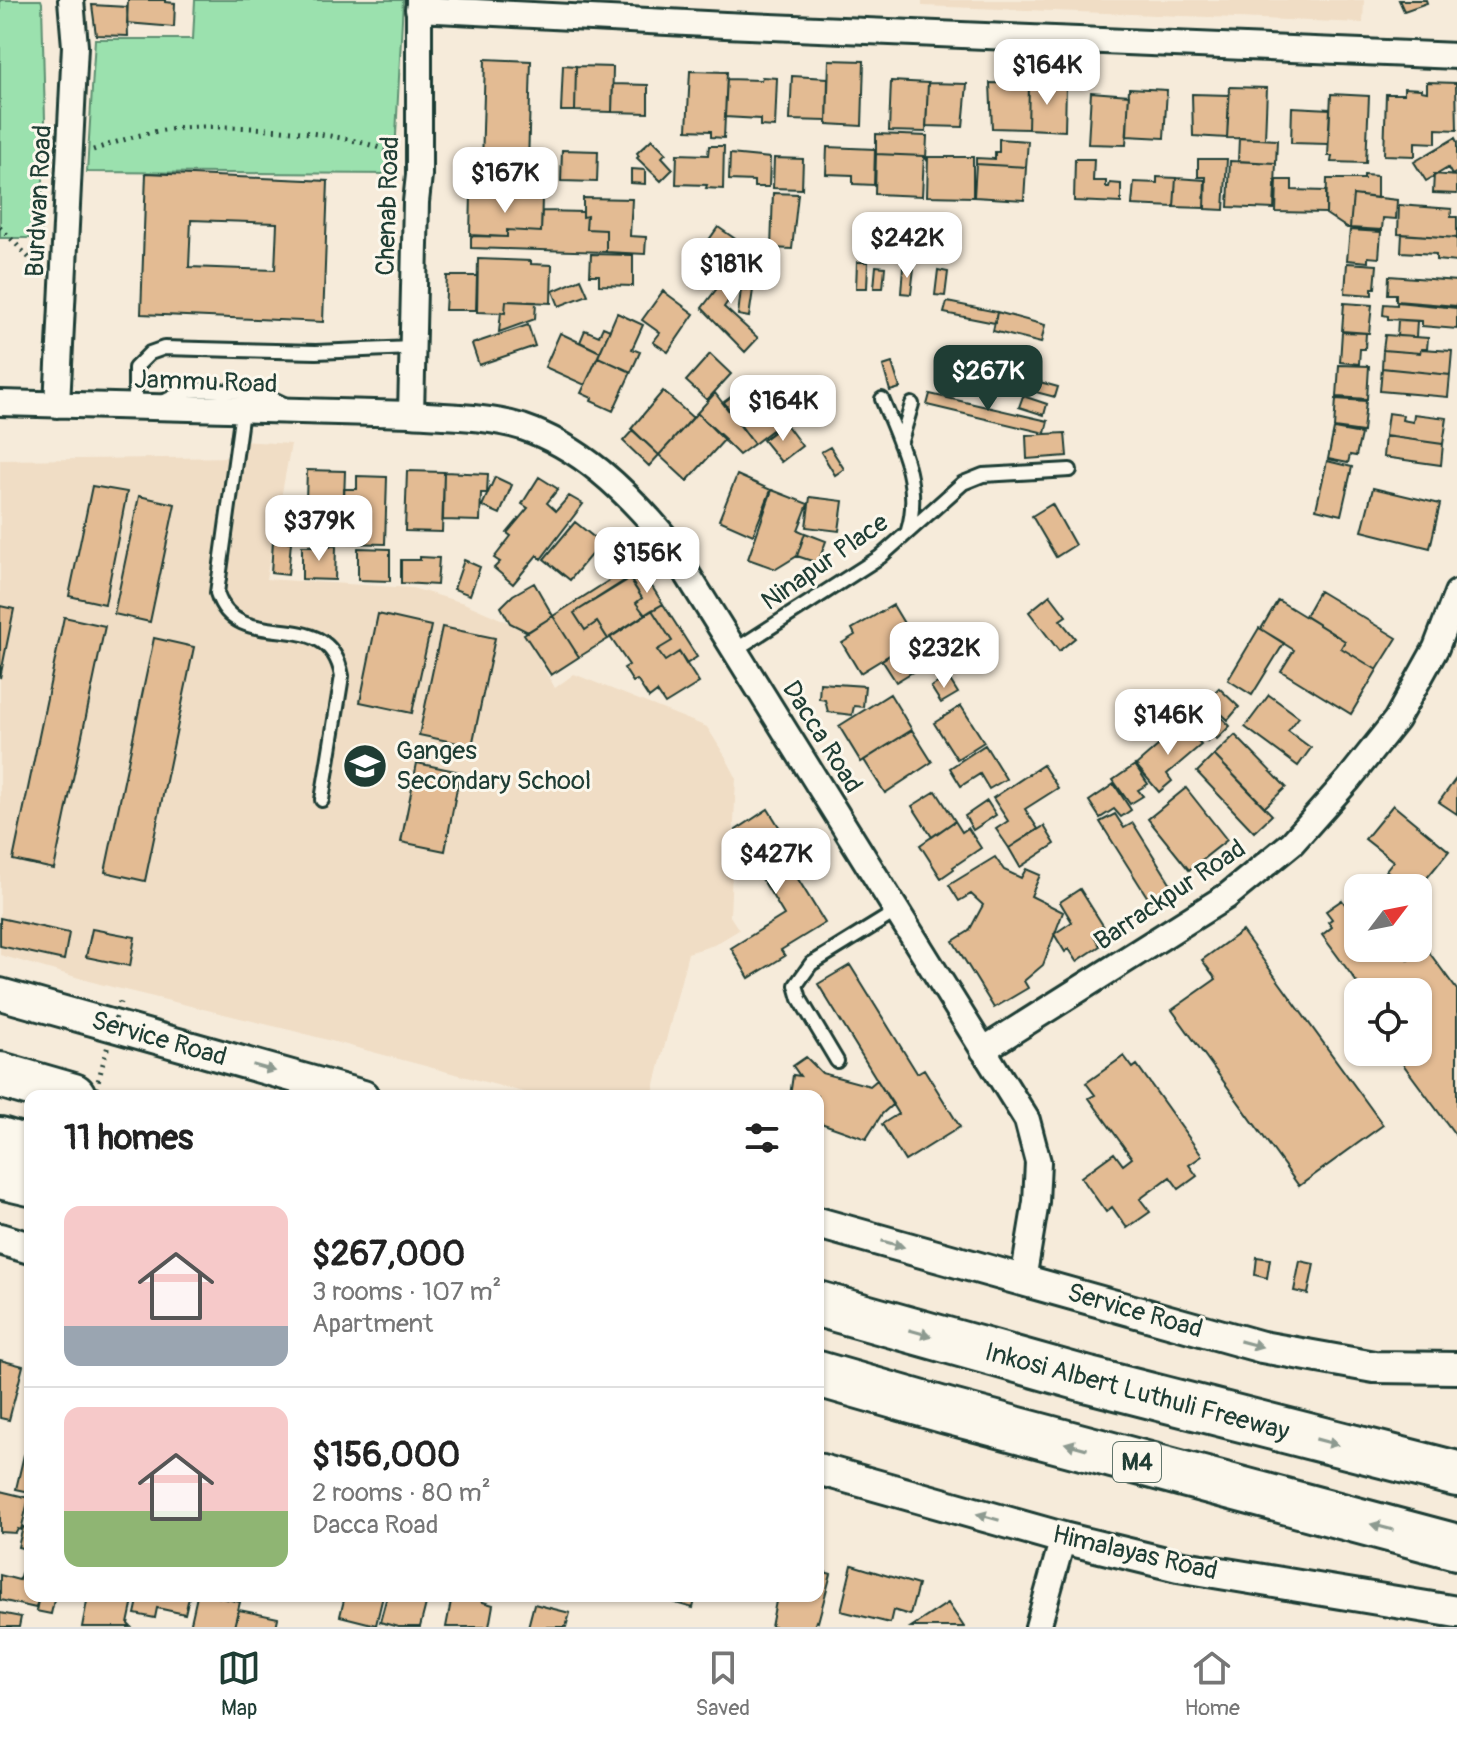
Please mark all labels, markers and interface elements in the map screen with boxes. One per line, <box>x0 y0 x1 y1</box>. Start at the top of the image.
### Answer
pin: $164K <box>991 39 1103 107</box>
text: $164K <box>1012 49 1082 81</box>
street label: Burdwan Road <box>19 124 59 278</box>
street label: Chenab Road <box>370 136 406 276</box>
pin: $167K <box>449 147 561 215</box>
text: $167K <box>471 157 539 189</box>
pin: $242K <box>851 212 963 280</box>
text: $242K <box>870 222 944 254</box>
pin: $181K <box>675 238 787 306</box>
text: $181K <box>699 248 763 280</box>
pin: $267K <box>932 345 1044 413</box>
text: $267K <box>952 355 1024 387</box>
street label: Jammu Road <box>134 364 278 400</box>
pin: $164K <box>727 375 839 443</box>
text: $164K <box>748 385 818 417</box>
pin: $379K <box>263 495 375 563</box>
text: $379K <box>283 505 355 537</box>
street label: Ninapur Place <box>755 506 895 617</box>
pin: $156K <box>591 527 703 595</box>
text: $156K <box>612 537 682 569</box>
pin: $232K <box>888 622 1000 690</box>
text: $232K <box>908 632 980 664</box>
street label: Dacca Road <box>775 675 869 799</box>
pin: $146K <box>1112 689 1224 757</box>
text: $146K <box>1133 699 1203 731</box>
place label: Ganges Secondary School <box>396 735 591 797</box>
school or university icon: Ganges Secondary School <box>341 742 389 790</box>
pin: $427K <box>720 828 832 896</box>
street label: Barrackpur Road <box>1088 833 1252 957</box>
text: $427K <box>739 838 813 870</box>
north arrow <box>1344 874 1432 962</box>
map controls <box>1344 874 1432 1066</box>
button: locate <box>1344 978 1432 1066</box>
street label: Service Road <box>88 1004 230 1074</box>
one-way arrow <box>251 1063 276 1075</box>
icon: filters <box>740 1116 784 1160</box>
text: 11 homes <box>64 1117 193 1160</box>
text: $267,000 <box>312 1233 465 1276</box>
icon: home <box>128 1238 224 1334</box>
one-way arrow <box>881 1238 906 1250</box>
text: 3 rooms · 107 m² <box>312 1276 501 1308</box>
street label: Service Road <box>1064 1276 1206 1346</box>
text: Apartment <box>312 1308 433 1340</box>
one-way arrow <box>909 1327 933 1340</box>
street label: Inkosi Albert Luthuli Freeway <box>981 1336 1293 1448</box>
one-way arrow <box>1239 1338 1264 1350</box>
text: $156,000 <box>312 1434 460 1477</box>
one-way arrow <box>1314 1437 1339 1449</box>
icon: home <box>128 1439 224 1535</box>
one-way arrow <box>1064 1439 1089 1451</box>
road number: M4 <box>1113 1442 1161 1482</box>
text: 2 rooms · 80 m² <box>312 1477 491 1509</box>
text: Dacca Road <box>312 1509 438 1541</box>
one-way arrow <box>975 1510 999 1523</box>
street label: Himalayas Road <box>1049 1518 1221 1588</box>
one-way arrow <box>1369 1520 1393 1533</box>
tab: Map <box>217 1646 261 1722</box>
tab: Saved <box>695 1646 750 1722</box>
tab: Home <box>1184 1646 1240 1722</box>

